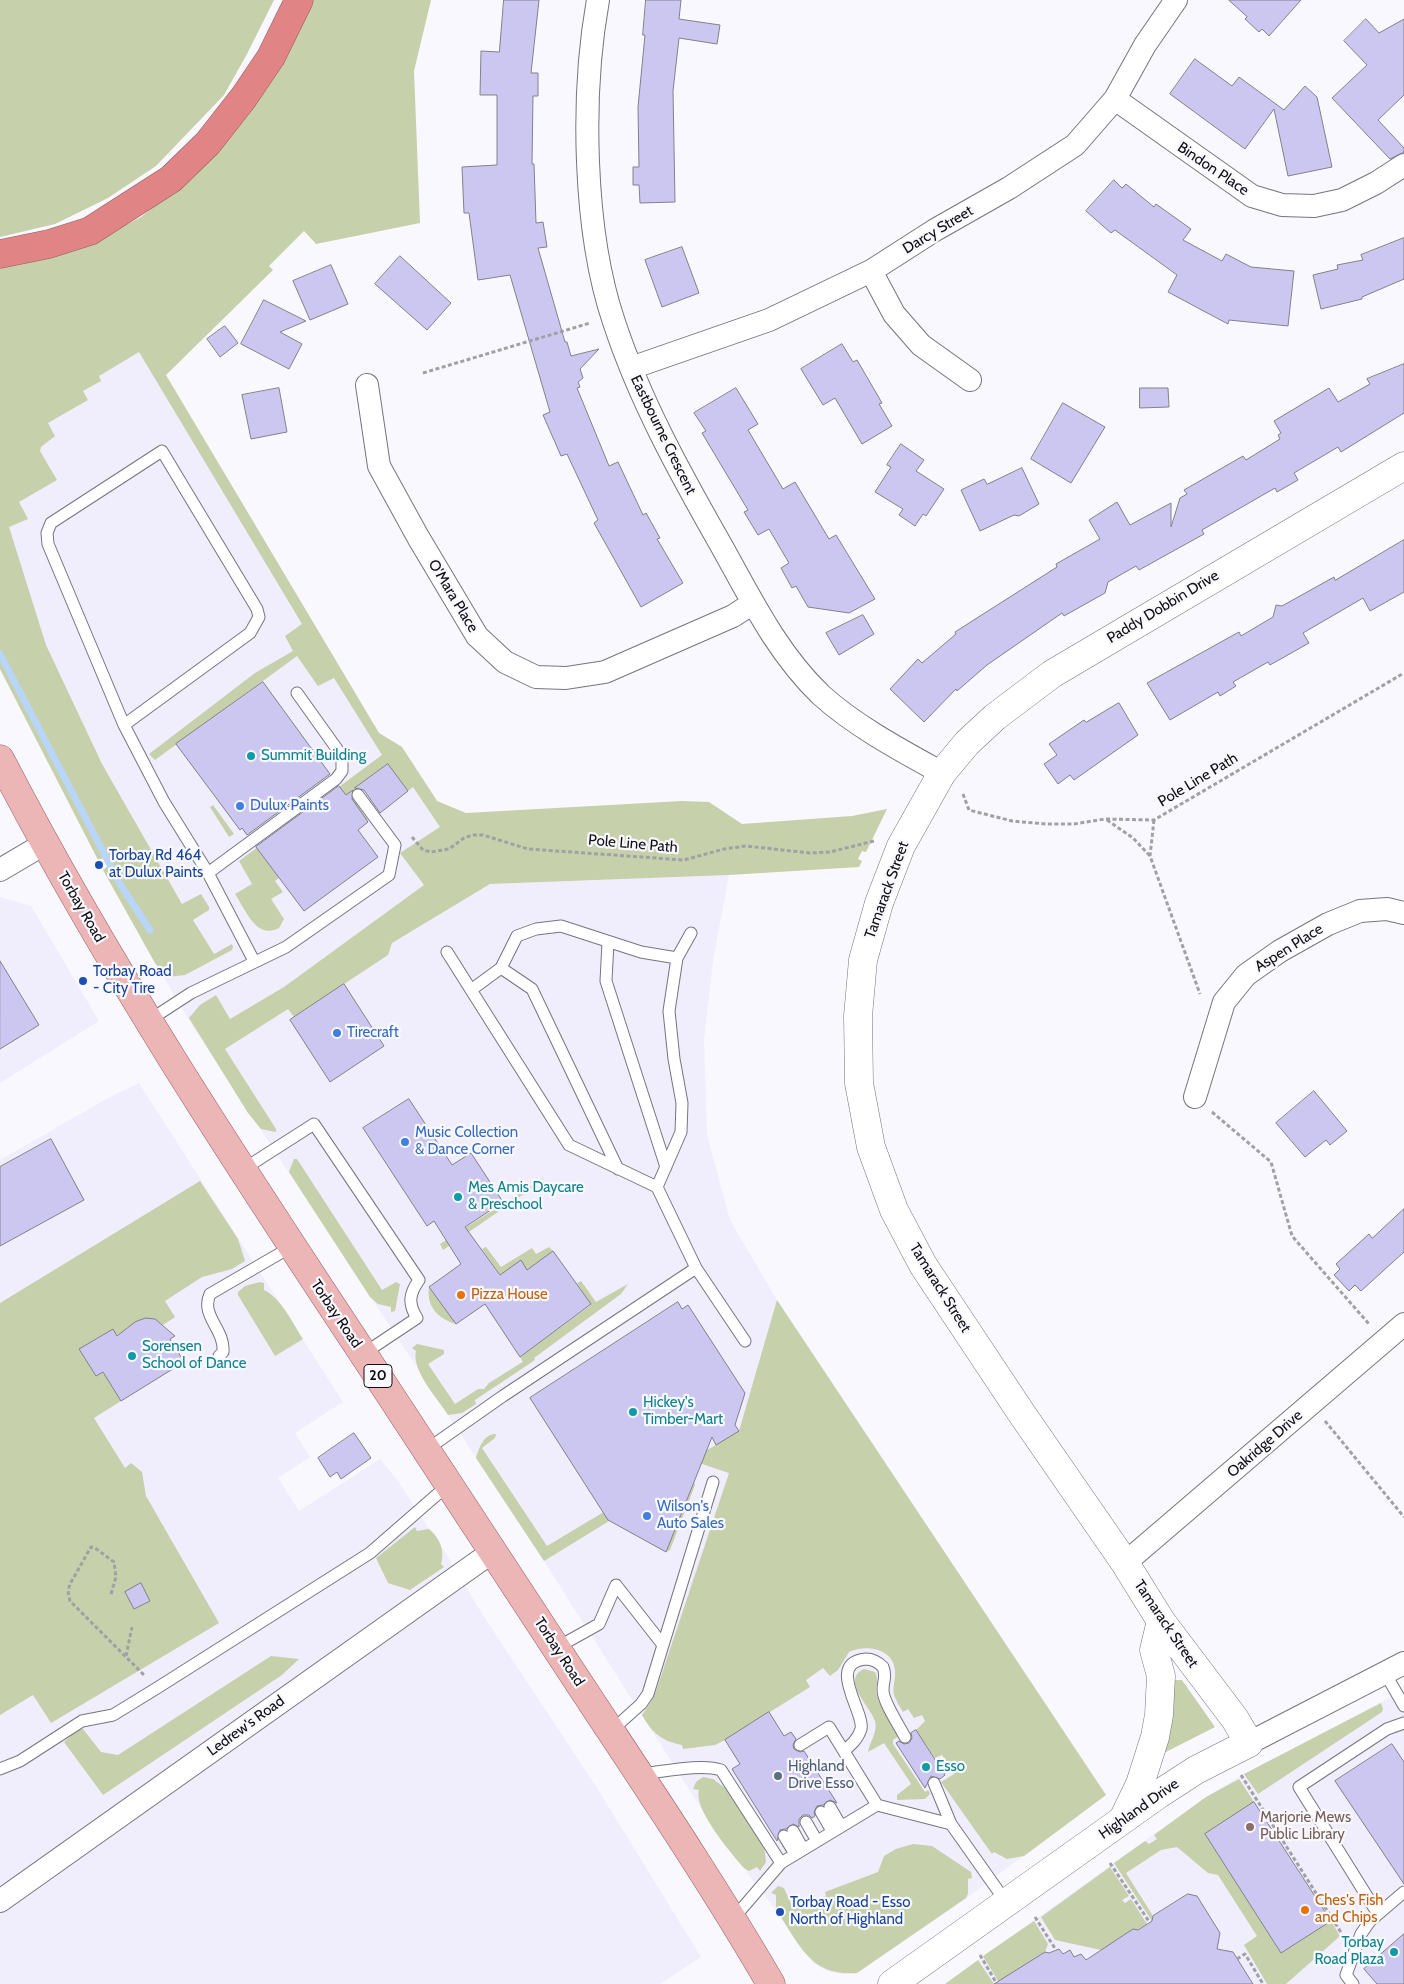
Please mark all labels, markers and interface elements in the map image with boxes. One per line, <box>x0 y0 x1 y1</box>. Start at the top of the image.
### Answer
street label: Bindon Place <box>1174 139 1252 199</box>
street label: Darcy Street <box>900 202 976 258</box>
street label: Eastbourne Crescent <box>626 372 700 498</box>
street label: O'Mara Place <box>424 556 482 636</box>
street label: Paddy Dobbin Drive <box>1104 566 1222 648</box>
place label: Summit Building <box>261 747 366 765</box>
street label: Pole Line Path <box>1155 749 1241 811</box>
marker: Summit Building <box>245 750 257 762</box>
place label: Dulux Paints <box>250 797 329 815</box>
marker: Dulux Paints <box>234 800 246 812</box>
street label: Pole Line Path <box>587 831 679 857</box>
street label: Tamarack Street <box>861 839 913 941</box>
place label: Torbay Rd 464 at Dulux Paints <box>109 847 203 882</box>
marker: Torbay Rd 464 at Dulux Paints <box>93 859 105 871</box>
street label: Torbay Road <box>54 869 108 945</box>
street label: Aspen Place <box>1252 920 1326 976</box>
place label: Torbay Road - City Tire <box>93 963 172 998</box>
marker: Torbay Road - City Tire <box>77 975 89 987</box>
place label: Tirecraft <box>347 1024 399 1042</box>
marker: Tirecraft <box>331 1027 343 1039</box>
place label: Music Collection & Dance Corner <box>415 1124 518 1159</box>
marker: Music Collection & Dance Corner <box>399 1136 411 1148</box>
place label: Mes Amis Daycare & Preschool <box>468 1179 584 1214</box>
marker: Mes Amis Daycare & Preschool <box>452 1191 464 1203</box>
street label: Tamarack Street <box>905 1240 975 1336</box>
street label: Torbay Road <box>307 1276 365 1352</box>
place label: Pizza House <box>471 1286 548 1304</box>
marker: Pizza House <box>455 1289 467 1301</box>
place label: Sorensen School of Dance <box>142 1338 246 1373</box>
marker: Sorensen School of Dance <box>126 1350 138 1362</box>
road number: 20 <box>364 1364 392 1388</box>
place label: Hickey's Timber-Mart <box>643 1394 723 1429</box>
marker: Hickey's Timber-Mart <box>627 1406 639 1418</box>
street label: Oakridge Drive <box>1224 1406 1306 1482</box>
place label: Wilson's Auto Sales <box>657 1498 724 1533</box>
marker: Wilson's Auto Sales <box>641 1510 653 1522</box>
street label: Tamarack Street <box>1130 1577 1202 1671</box>
street label: Torbay Road <box>530 1614 588 1690</box>
street label: Ledrew's Road <box>204 1692 288 1760</box>
place label: Highland Drive Esso <box>788 1758 854 1793</box>
place label: Esso <box>936 1758 965 1776</box>
marker: Esso <box>920 1761 932 1773</box>
marker: Highland Drive Esso <box>772 1770 784 1782</box>
street label: Highland Drive <box>1095 1775 1183 1843</box>
place label: Marjorie Mews Public Library <box>1260 1809 1351 1844</box>
marker: Marjorie Mews Public Library <box>1244 1821 1256 1833</box>
place label: Ches's Fish and Chips <box>1315 1892 1384 1927</box>
place label: Torbay Road - Esso North of Highland <box>790 1894 911 1929</box>
marker: Ches's Fish and Chips <box>1299 1904 1311 1916</box>
marker: Torbay Road - Esso North of Highland <box>774 1906 786 1918</box>
place label: Torbay Road Plaza <box>1315 1934 1384 1969</box>
marker: Torbay Road Plaza <box>1388 1946 1400 1958</box>

